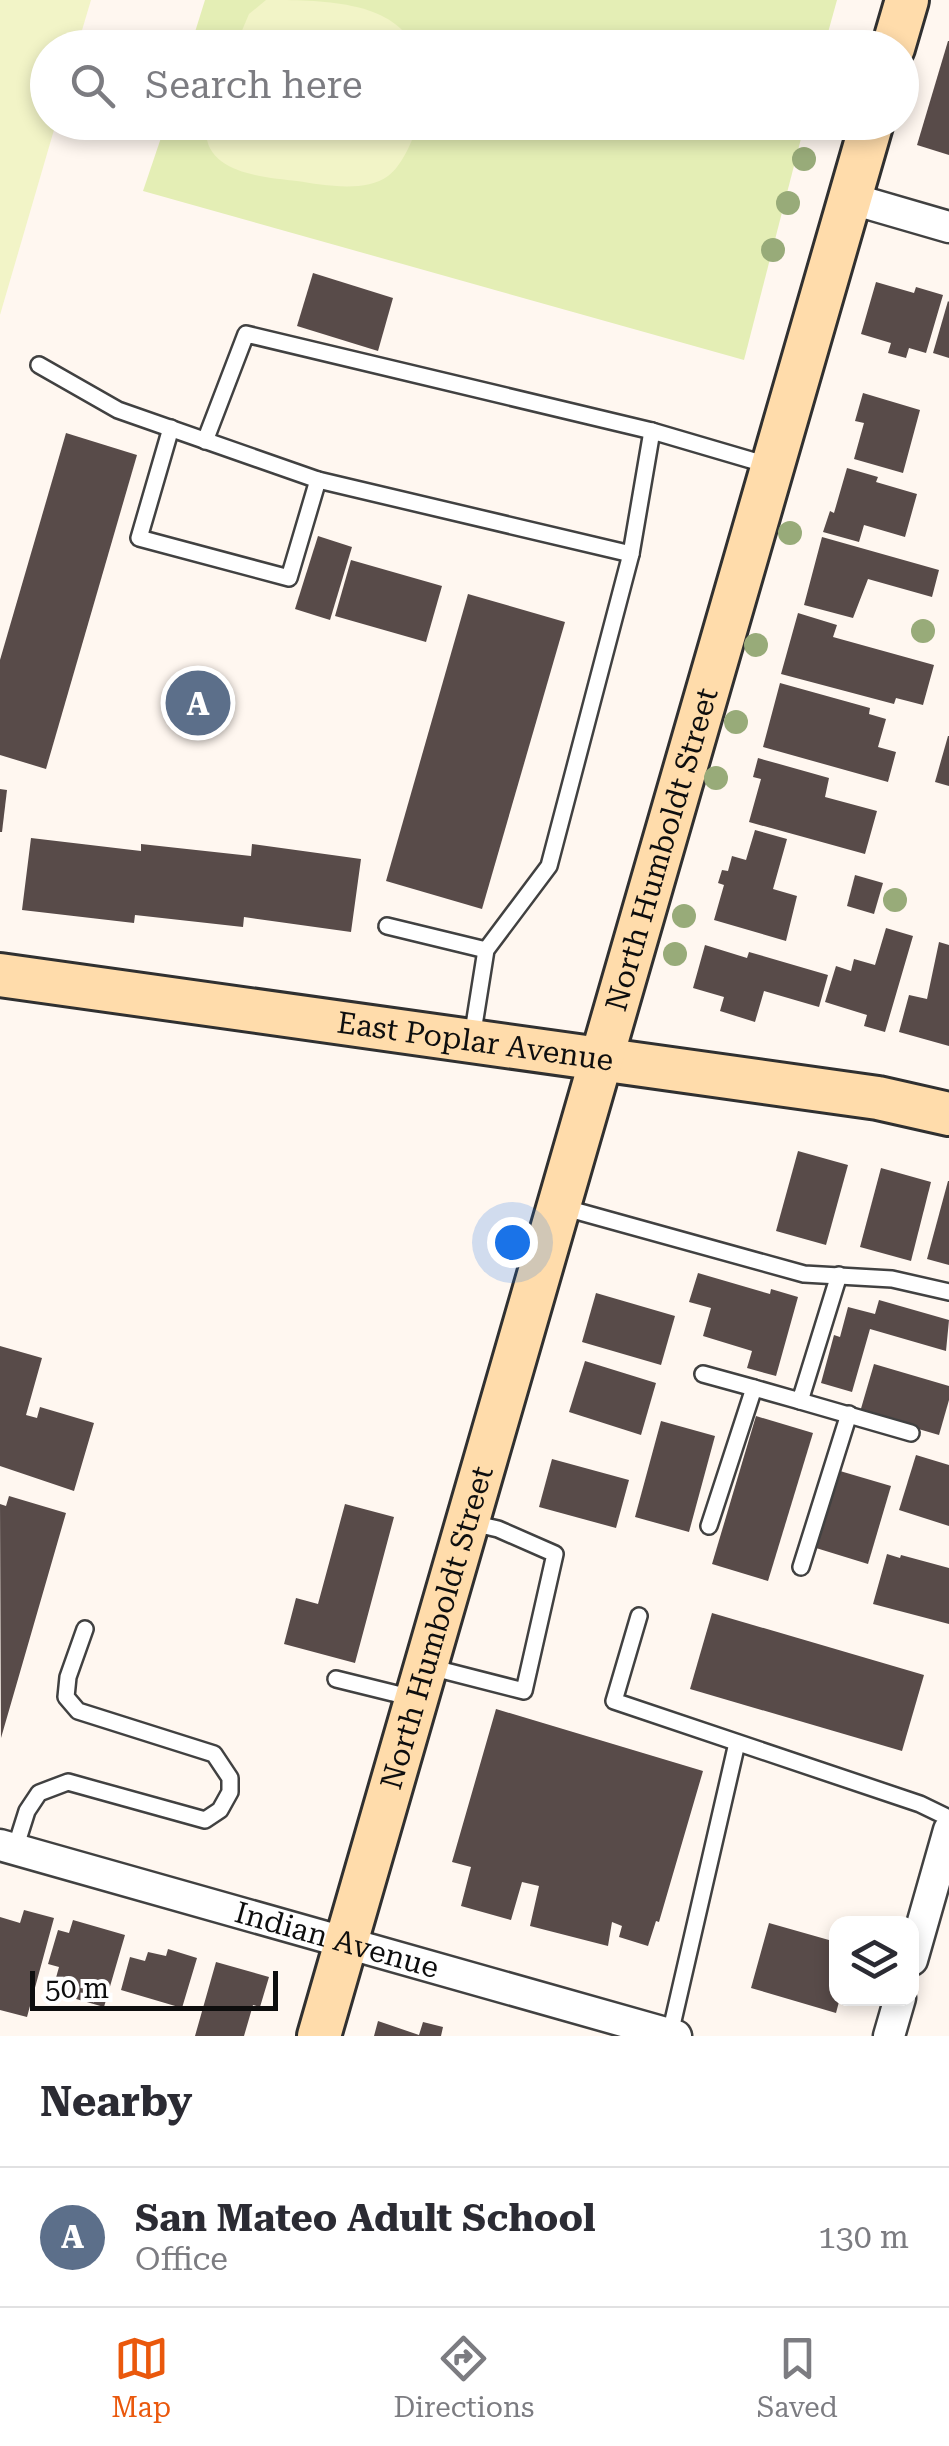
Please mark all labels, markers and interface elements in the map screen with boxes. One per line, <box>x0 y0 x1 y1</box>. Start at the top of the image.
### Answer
search box <box>30 30 919 140</box>
icon: search <box>65 58 120 113</box>
text: Search here <box>145 63 363 107</box>
pin: A <box>166 666 230 740</box>
street label: North Humboldt Street <box>598 684 725 1015</box>
street label: East Poplar Avenue <box>335 1004 616 1078</box>
your location <box>487 1217 538 1268</box>
street label: North Humboldt Street <box>373 1462 500 1793</box>
street label: Indian Avenue <box>231 1894 443 1985</box>
map controls <box>829 1916 919 2006</box>
button: layers <box>829 1916 919 2006</box>
scale bar <box>30 1966 278 2010</box>
text: 50 m <box>45 1972 109 2005</box>
text: Nearby <box>40 2077 192 2126</box>
text: San Mateo Adult School <box>135 2196 595 2240</box>
text: A <box>61 2218 84 2256</box>
text: 130 m <box>818 2218 909 2256</box>
text: Office <box>135 2240 228 2278</box>
tab: Map <box>111 2331 171 2424</box>
tab: Directions <box>393 2331 534 2424</box>
tab: Saved <box>757 2331 838 2424</box>

